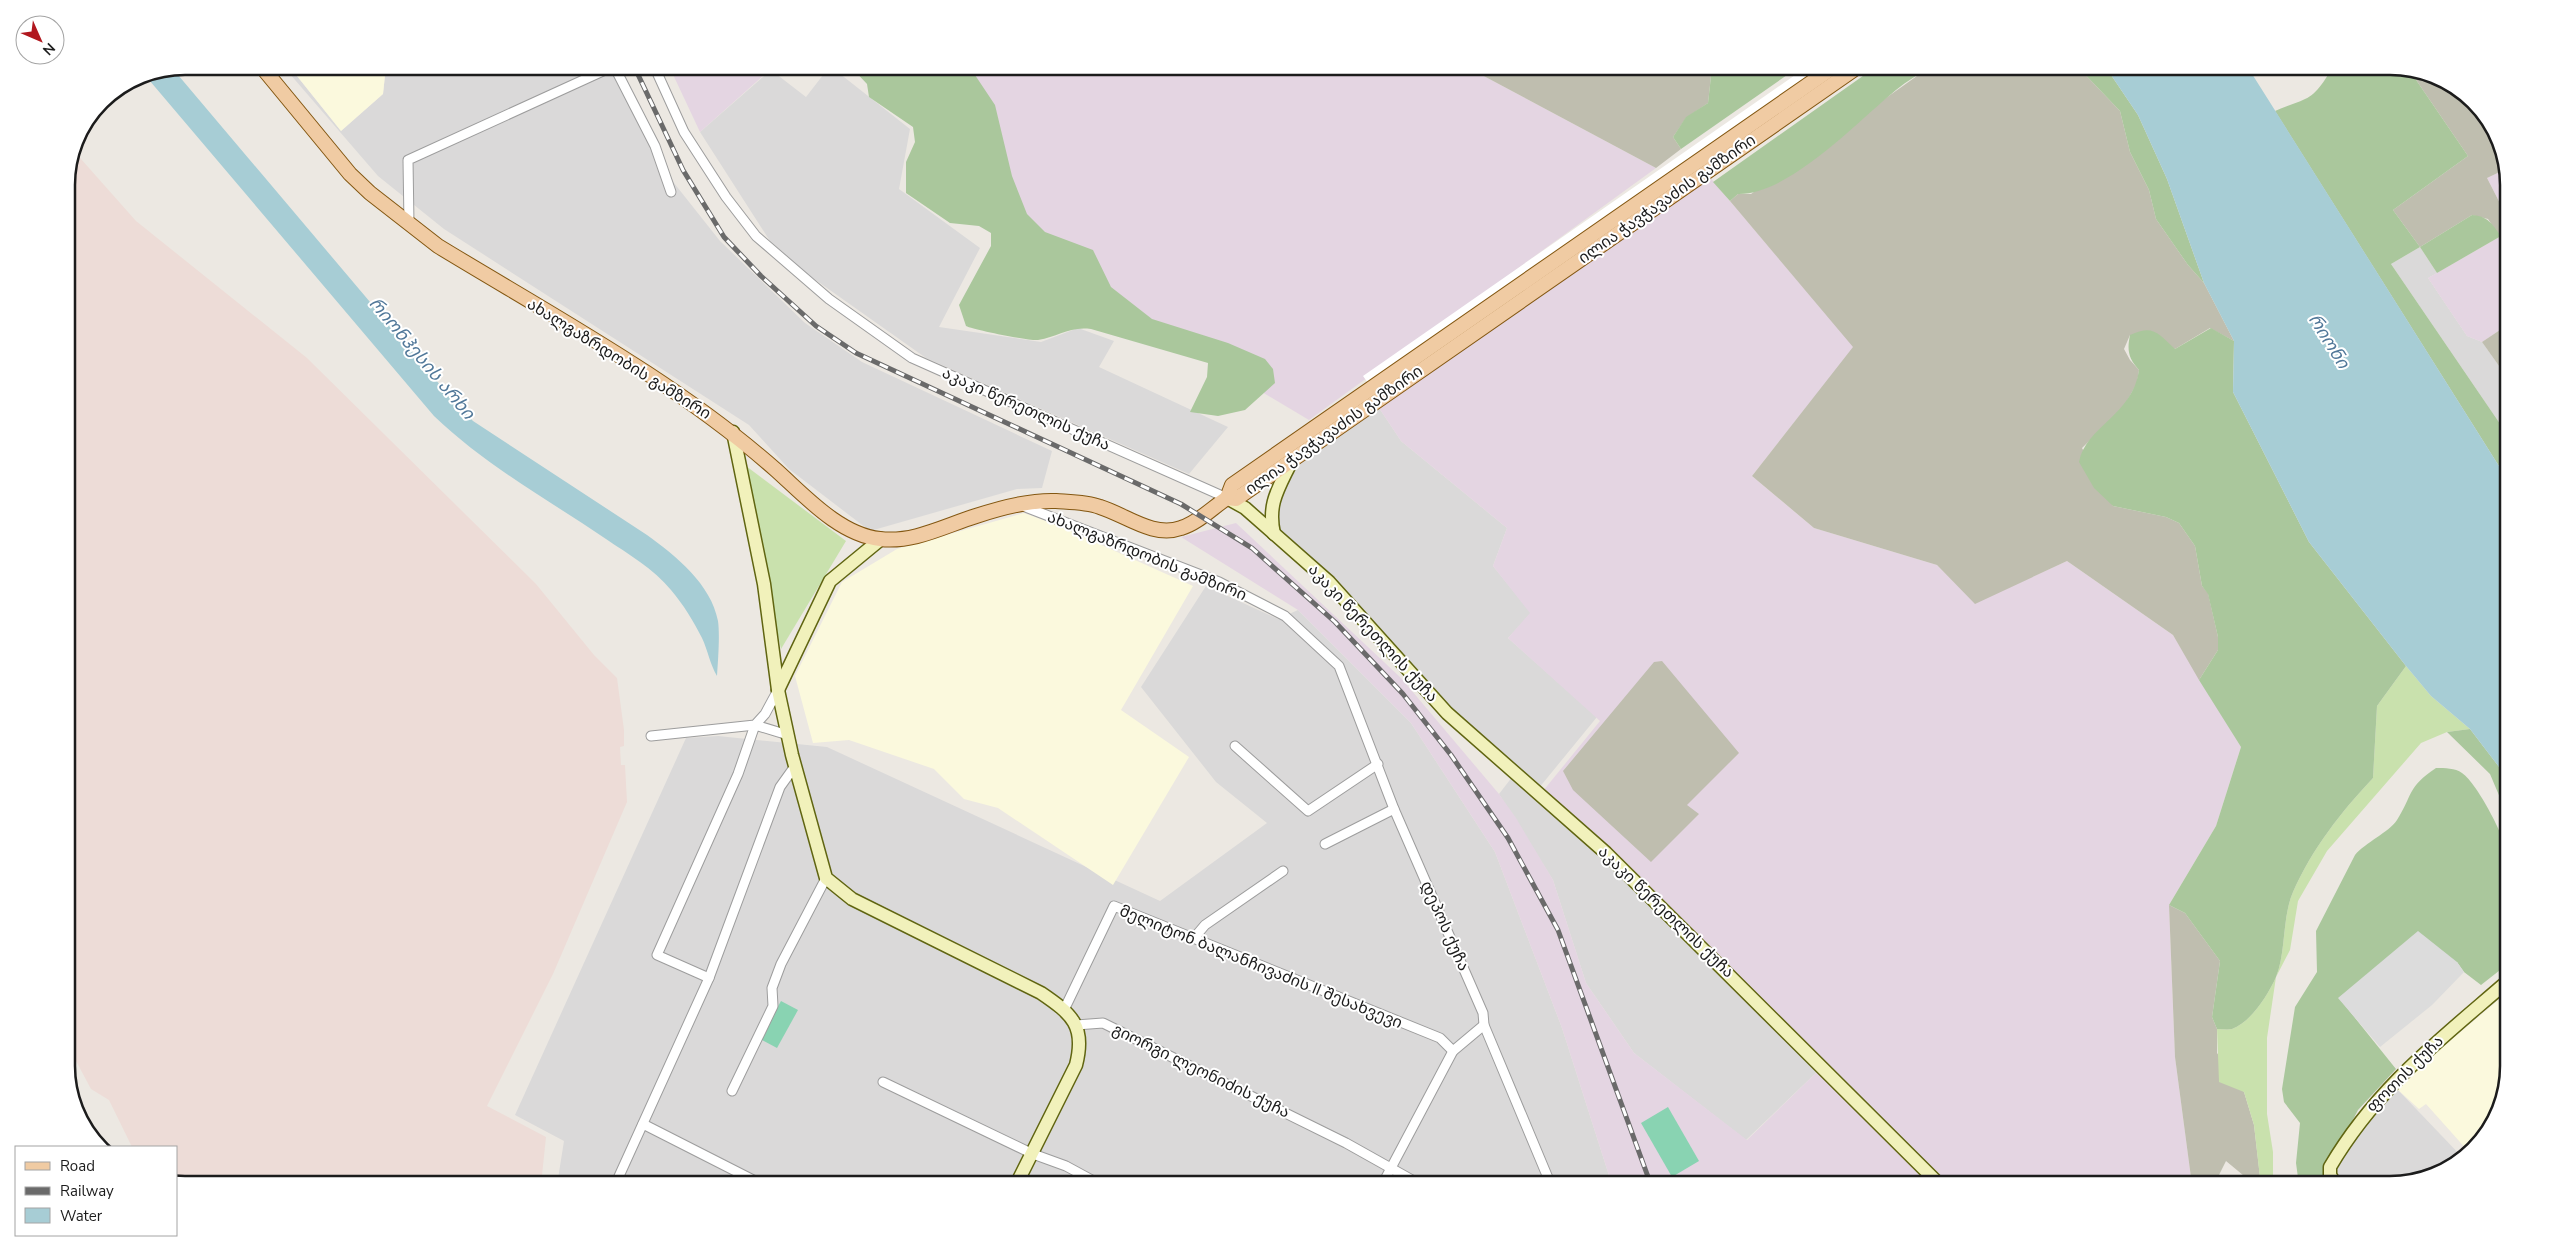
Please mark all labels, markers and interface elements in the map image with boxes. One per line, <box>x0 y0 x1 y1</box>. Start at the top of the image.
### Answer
north arrow <box>15 15 65 65</box>
text: N <box>38 38 59 59</box>
street label: ილია ჭავჭავაძის გამზირი <box>1574 129 1760 269</box>
water label: რიონჰესის არხი <box>364 292 481 425</box>
street label: ახალგაზრდობის გამზირი <box>523 293 715 425</box>
water label: რიონი <box>2303 309 2356 374</box>
street label: ილია ჭავჭავაძის გამზირი <box>1241 360 1427 500</box>
street label: აკაკი წერეთლის ქუჩა <box>939 362 1113 456</box>
street label: ახალგაზრდობის გამზირი <box>1044 506 1250 606</box>
street label: აკაკი წერეთლის ქუჩა <box>1303 559 1443 707</box>
street label: აკაკი წერეთლის ქუჩა <box>1593 841 1739 983</box>
street label: დეპოს ქუჩა <box>1415 877 1475 975</box>
street label: მელიტონ ბალანჩივაძის II შესახვევი <box>1116 900 1406 1034</box>
street label: გიორგი ლეონიძის ქუჩა <box>1109 1018 1293 1124</box>
street label: ფოთის ქუჩა <box>2361 1030 2449 1118</box>
legend <box>15 1146 178 1236</box>
text: Road <box>60 1156 95 1176</box>
text: Railway <box>60 1181 114 1201</box>
text: Water <box>60 1206 103 1226</box>

